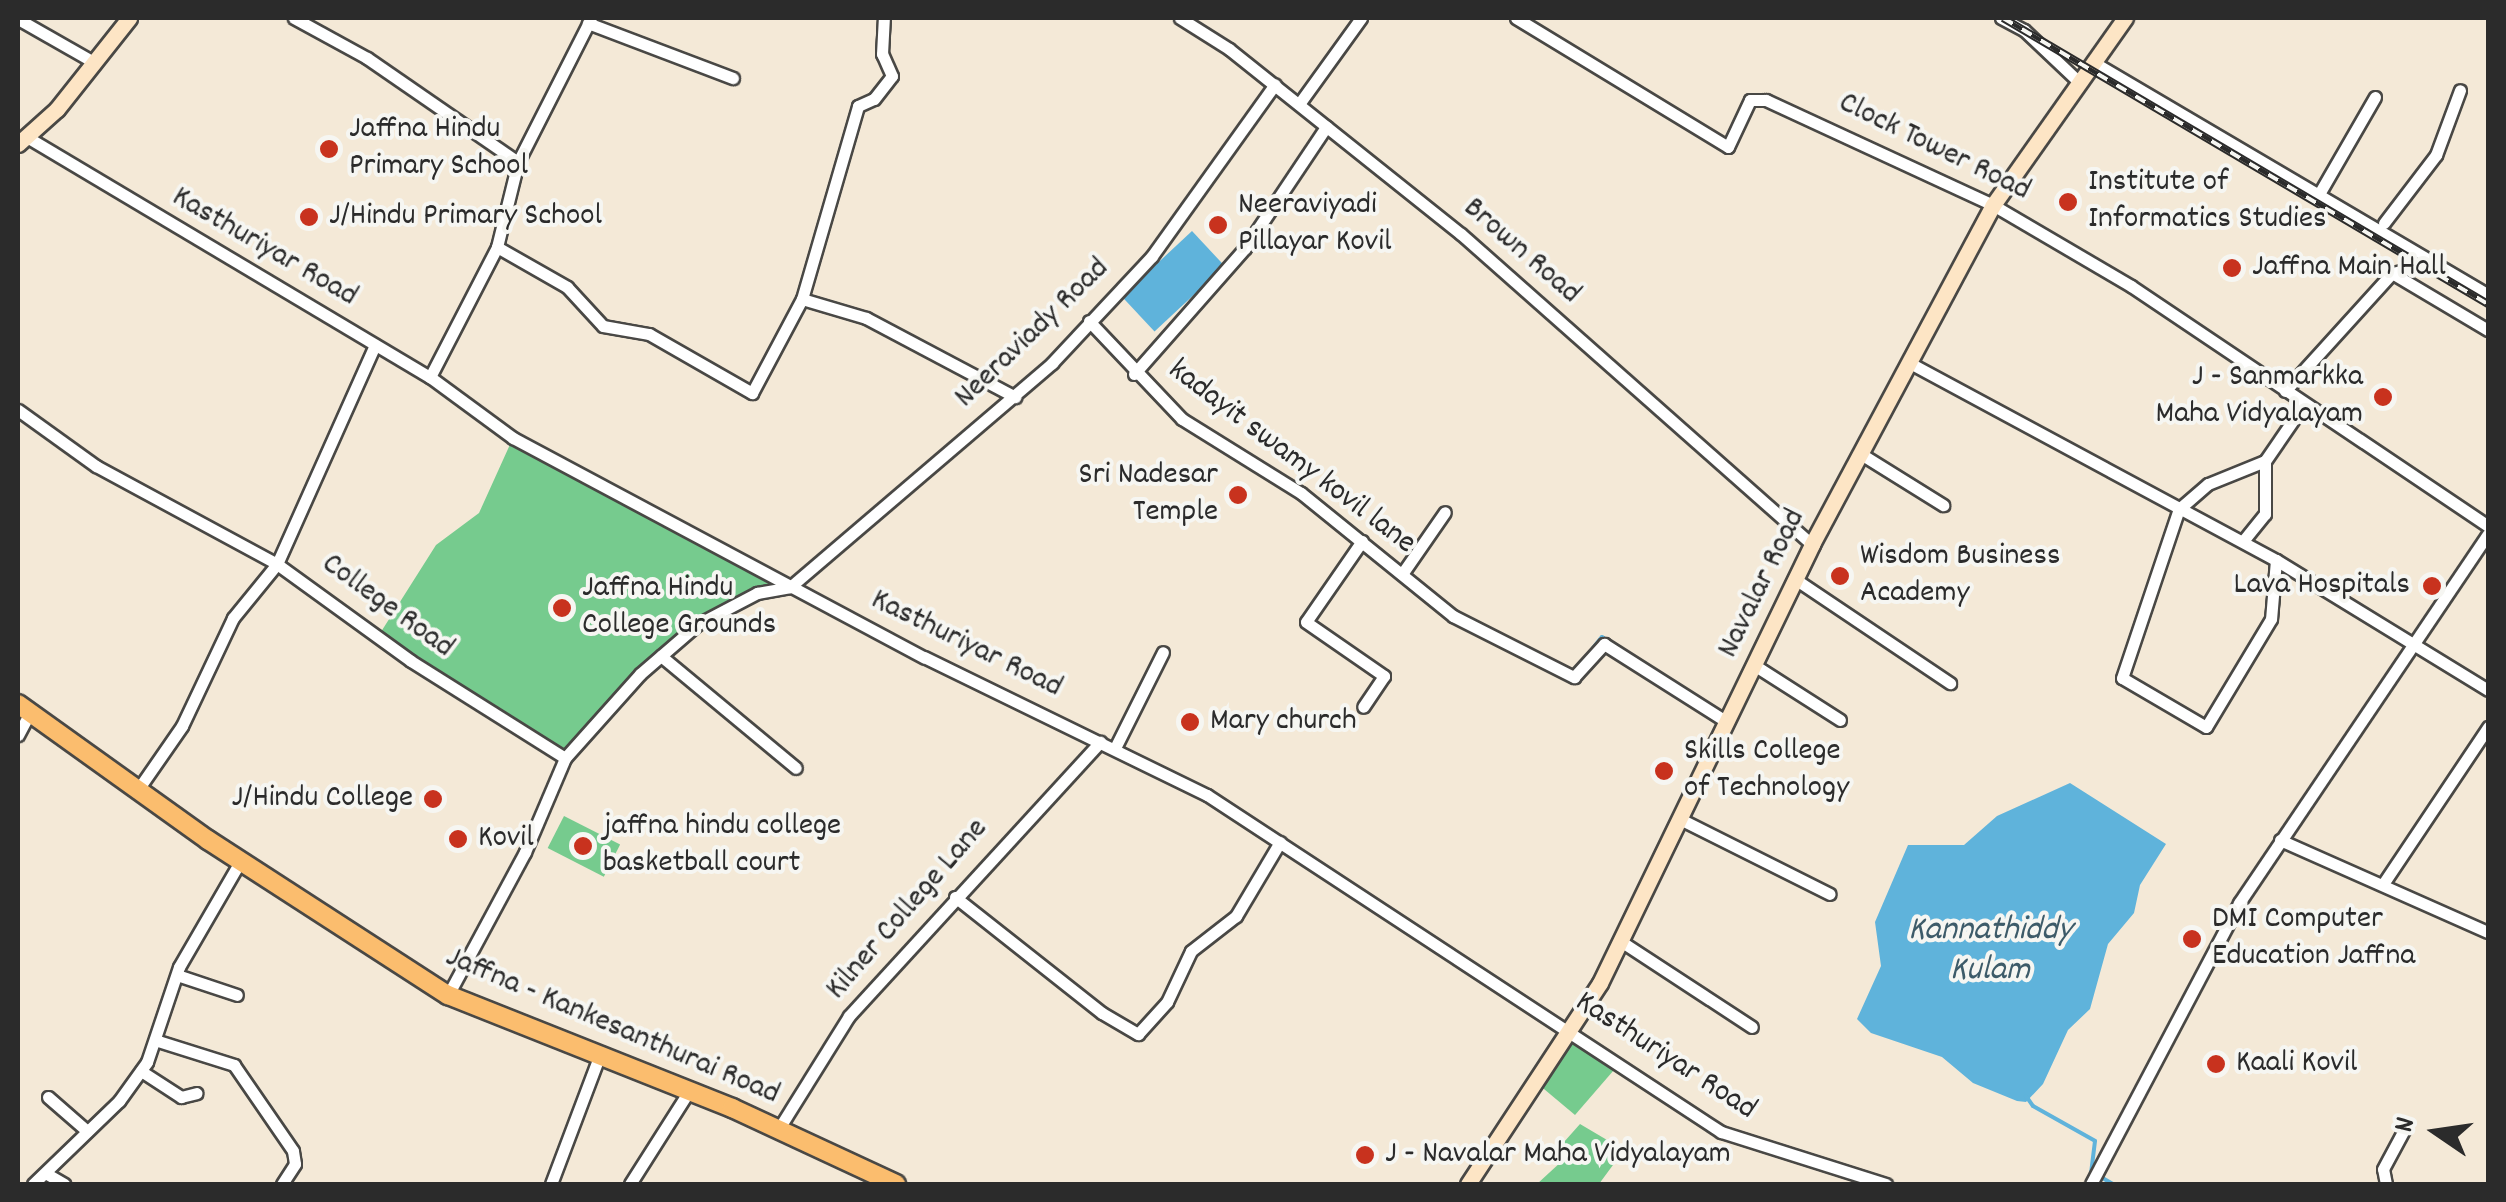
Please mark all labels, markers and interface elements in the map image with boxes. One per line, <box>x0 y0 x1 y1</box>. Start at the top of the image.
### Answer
street label: Clock Tower Road <box>1832 85 2036 211</box>
place label: Jaffna Hindu Primary School <box>349 112 528 187</box>
marker: Jaffna Hindu Primary School <box>318 138 340 160</box>
place label: Institute of Informatics Studies <box>2088 165 2327 240</box>
street label: Kasthuriyar Road <box>164 179 364 317</box>
place label: Neeraviyadi Pillayar Kovil <box>1238 188 1392 263</box>
street label: Brown Road <box>1454 190 1588 314</box>
marker: Institute of Informatics Studies <box>2057 191 2079 213</box>
place label: J/Hindu Primary School <box>329 198 602 236</box>
marker: J/Hindu Primary School <box>298 206 320 228</box>
marker: Neeraviyadi Pillayar Kovil <box>1207 214 1229 236</box>
place label: Jaffna Main Hall <box>2252 249 2446 287</box>
street label: Neeraviady Road <box>948 251 1118 417</box>
marker: Jaffna Main Hall <box>2221 257 2243 279</box>
street label: kadayit swamy kovil lane <box>1159 352 1423 564</box>
place label: J - Sanmarkka Maha Vidyalayam <box>2155 360 2363 435</box>
marker: J - Sanmarkka Maha Vidyalayam <box>2372 386 2394 408</box>
place label: Sri Nadesar Temple <box>1079 458 1218 533</box>
marker: Sri Nadesar Temple <box>1227 484 1249 506</box>
street label: Navalar Road <box>1710 503 1816 665</box>
place label: Wisdom Business Academy <box>1860 539 2060 614</box>
street label: College Road <box>313 546 461 668</box>
marker: Wisdom Business Academy <box>1829 565 1851 587</box>
place label: Lava Hospitals <box>2234 567 2410 605</box>
place label: Jaffna Hindu College Grounds <box>582 571 776 646</box>
marker: Lava Hospitals <box>2419 573 2445 599</box>
street label: Kasthuriyar Road <box>864 582 1068 708</box>
marker: Jaffna Hindu College Grounds <box>551 597 573 619</box>
place label: Mary church <box>1210 703 1357 741</box>
marker: Mary church <box>1179 711 1201 733</box>
place label: Skills College of Technology <box>1684 734 1849 809</box>
marker: Skills College of Technology <box>1653 760 1675 782</box>
place label: J/Hindu College <box>232 780 413 818</box>
marker: J/Hindu College <box>422 788 444 810</box>
place label: jaffna hindu college basketball court <box>603 809 841 884</box>
street label: Kilner College Lane <box>819 811 997 1009</box>
place label: Kovil <box>478 820 534 858</box>
marker: Kovil <box>447 828 469 850</box>
marker: jaffna hindu college basketball court <box>572 835 594 857</box>
place label: DMI Computer Education Jaffna <box>2212 902 2415 977</box>
water label: Kannathiddy Kulam <box>1908 910 2072 992</box>
marker: DMI Computer Education Jaffna <box>2181 928 2203 950</box>
street label: Jaffna - Kankesanthurai Road <box>439 939 785 1115</box>
street label: Kasthuriyar Road <box>1567 984 1763 1130</box>
place label: Kaali Kovil <box>2236 1045 2357 1083</box>
marker: Kaali Kovil <box>2205 1053 2227 1075</box>
north arrow <box>2386 1082 2486 1182</box>
text: N <box>2386 1114 2428 1136</box>
place label: J - Navalar Maha Vidyalayam <box>1385 1136 1731 1174</box>
marker: J - Navalar Maha Vidyalayam <box>1354 1144 1376 1166</box>

